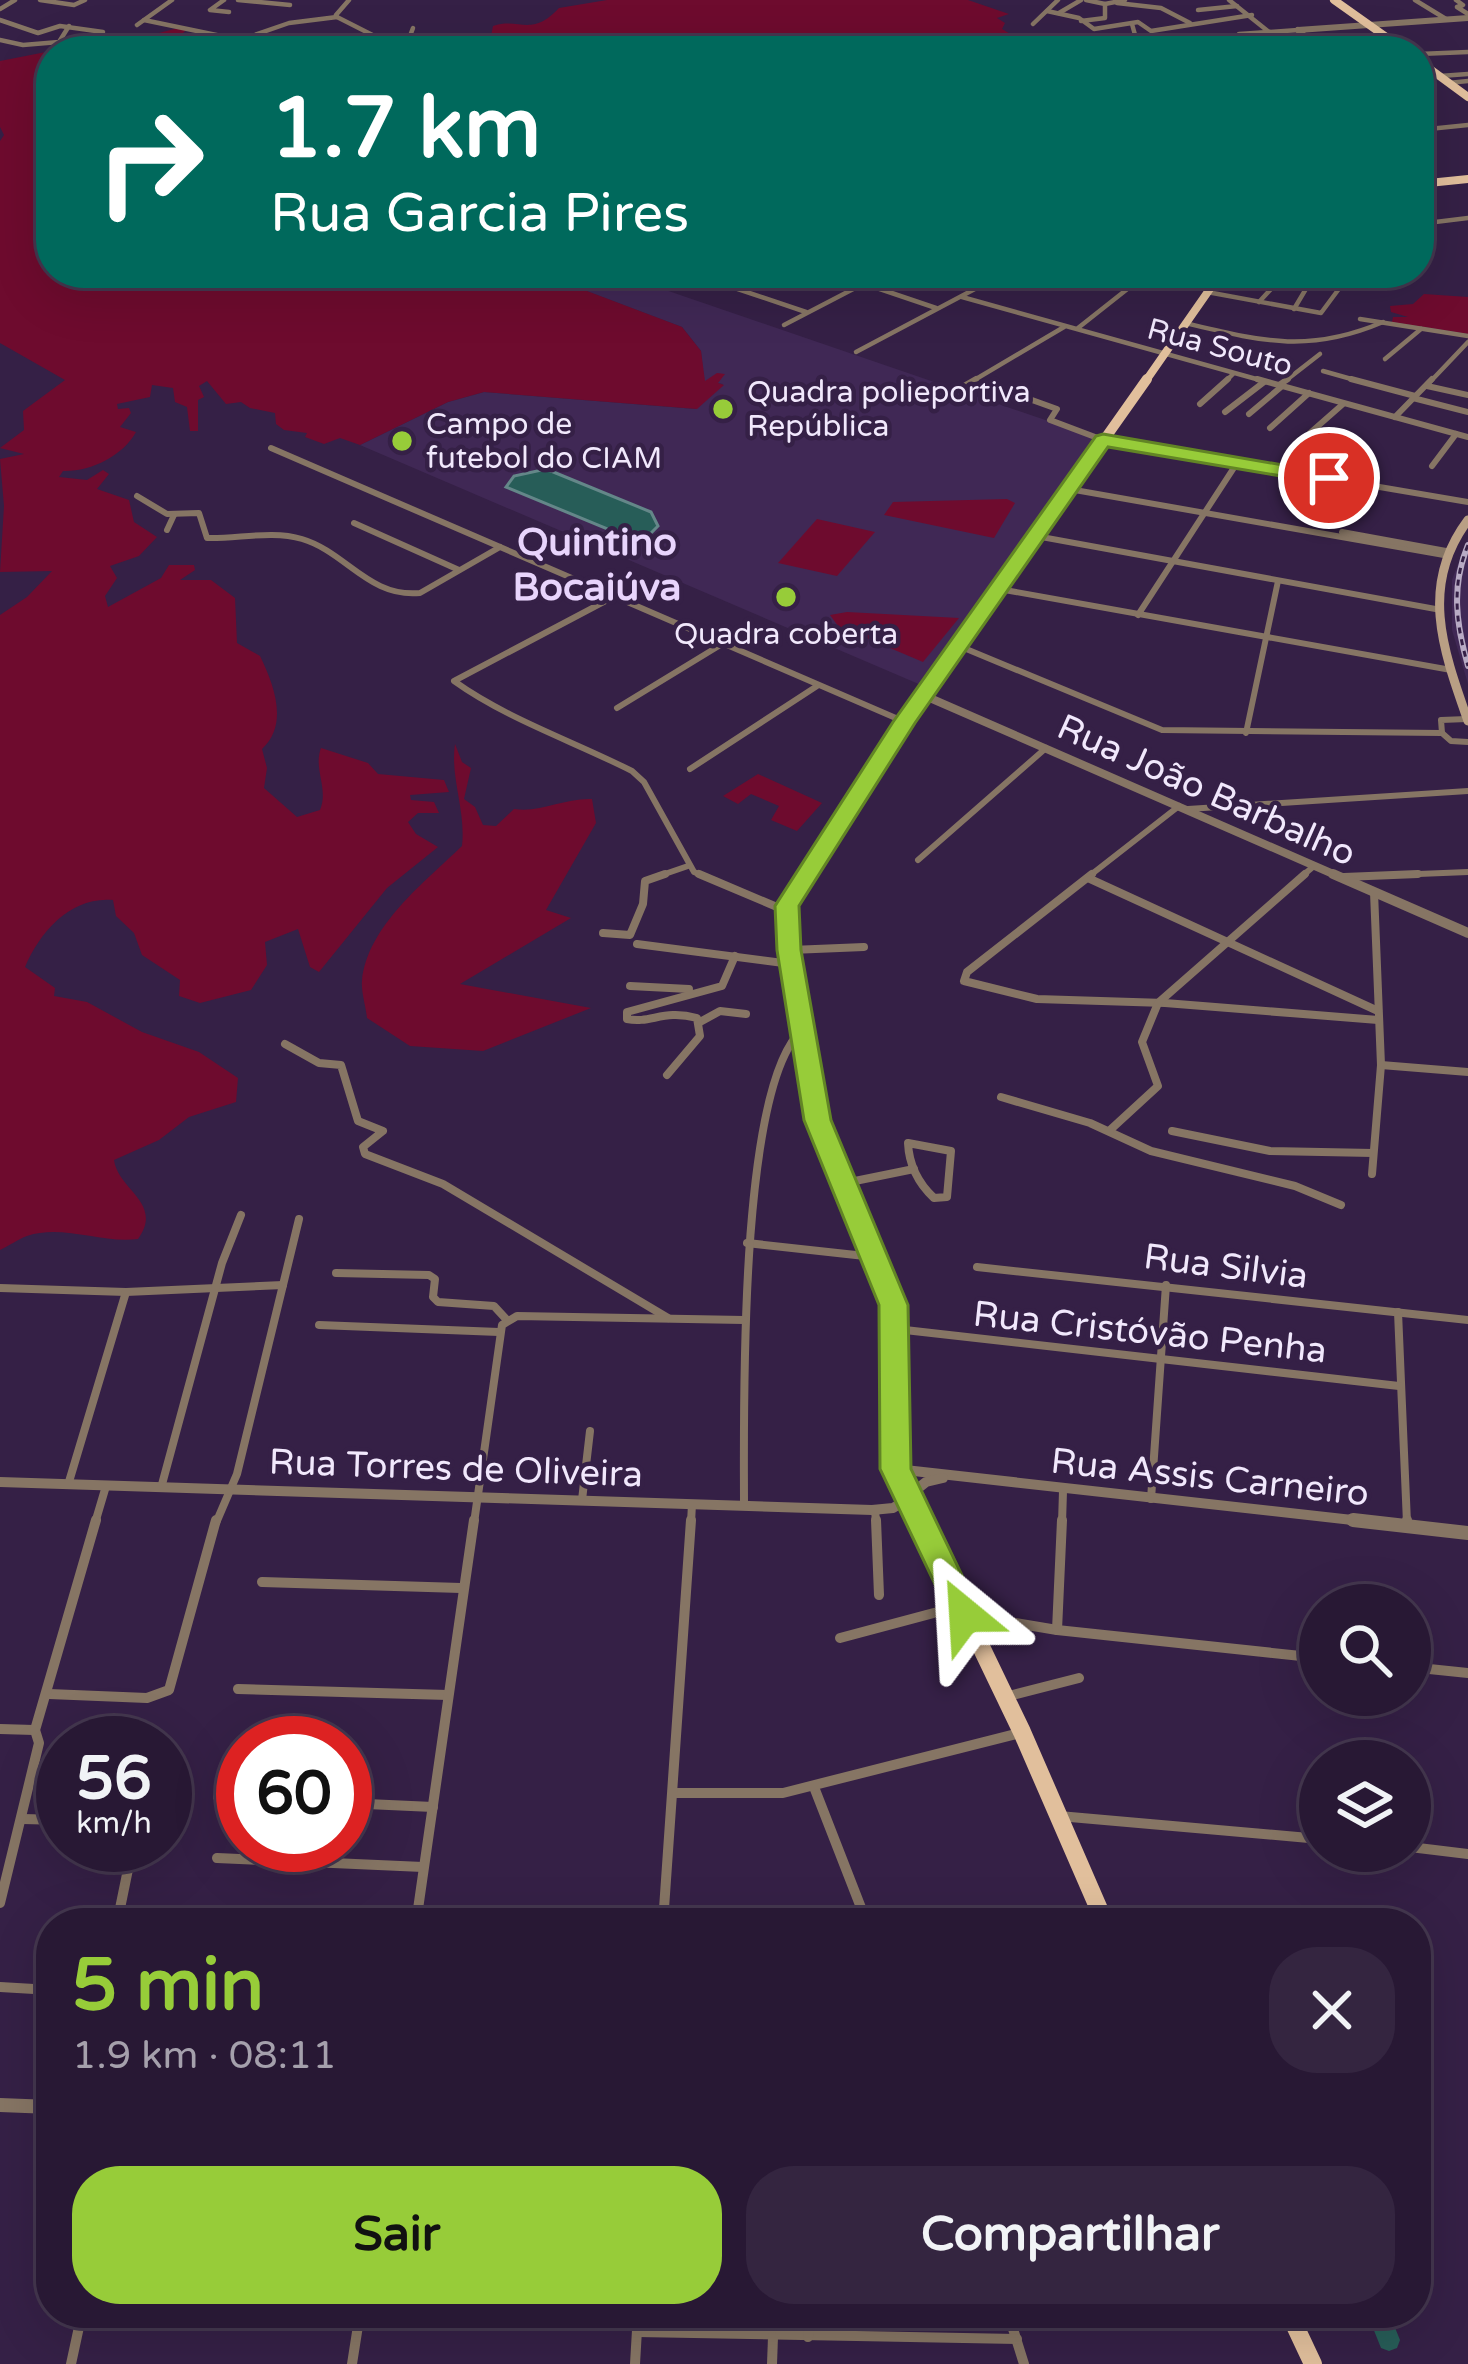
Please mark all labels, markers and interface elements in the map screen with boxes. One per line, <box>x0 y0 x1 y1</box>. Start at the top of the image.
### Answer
text: 1.7 km <box>270 79 541 180</box>
icon: right <box>72 84 228 240</box>
text: Rua Garcia Pires <box>270 181 689 246</box>
street label: Rua Souto <box>1143 310 1297 385</box>
place label: Quadra polieportiva República <box>747 374 1031 445</box>
marker: Quadra polieportiva República <box>710 396 736 422</box>
place label: Campo de futebol do CIAM <box>426 406 662 477</box>
pin <box>1278 427 1380 529</box>
marker: Campo de futebol do CIAM <box>389 428 415 454</box>
icon: arrive <box>1296 445 1362 511</box>
district label: Quintino Bocaiúva <box>512 519 682 611</box>
marker: Quadra coberta <box>773 584 799 610</box>
place label: Quadra coberta <box>674 616 898 653</box>
street label: Rua João Barbalho <box>1051 705 1362 875</box>
street label: Rua Silvia <box>1141 1235 1310 1298</box>
street label: Rua Cristóvão Penha <box>971 1293 1329 1372</box>
street label: Rua Assis Carneiro <box>1049 1439 1371 1516</box>
street label: Rua Torres de Oliveira <box>268 1440 644 1497</box>
position arrow <box>902 1552 1028 1678</box>
map controls <box>1299 1584 1431 1872</box>
button: search <box>1299 1584 1431 1716</box>
speed limit sign: 60 <box>216 1716 372 1872</box>
button: layers <box>1299 1740 1431 1872</box>
text: 56 <box>76 1743 152 1815</box>
text: km/h <box>76 1805 152 1842</box>
text: 5 min <box>72 1943 264 2030</box>
button: close <box>1269 1947 1395 2073</box>
text: 1.9 km · 08:11 <box>72 2032 337 2079</box>
button: Sair <box>72 2166 722 2304</box>
button: Compartilhar <box>746 2166 1395 2304</box>

